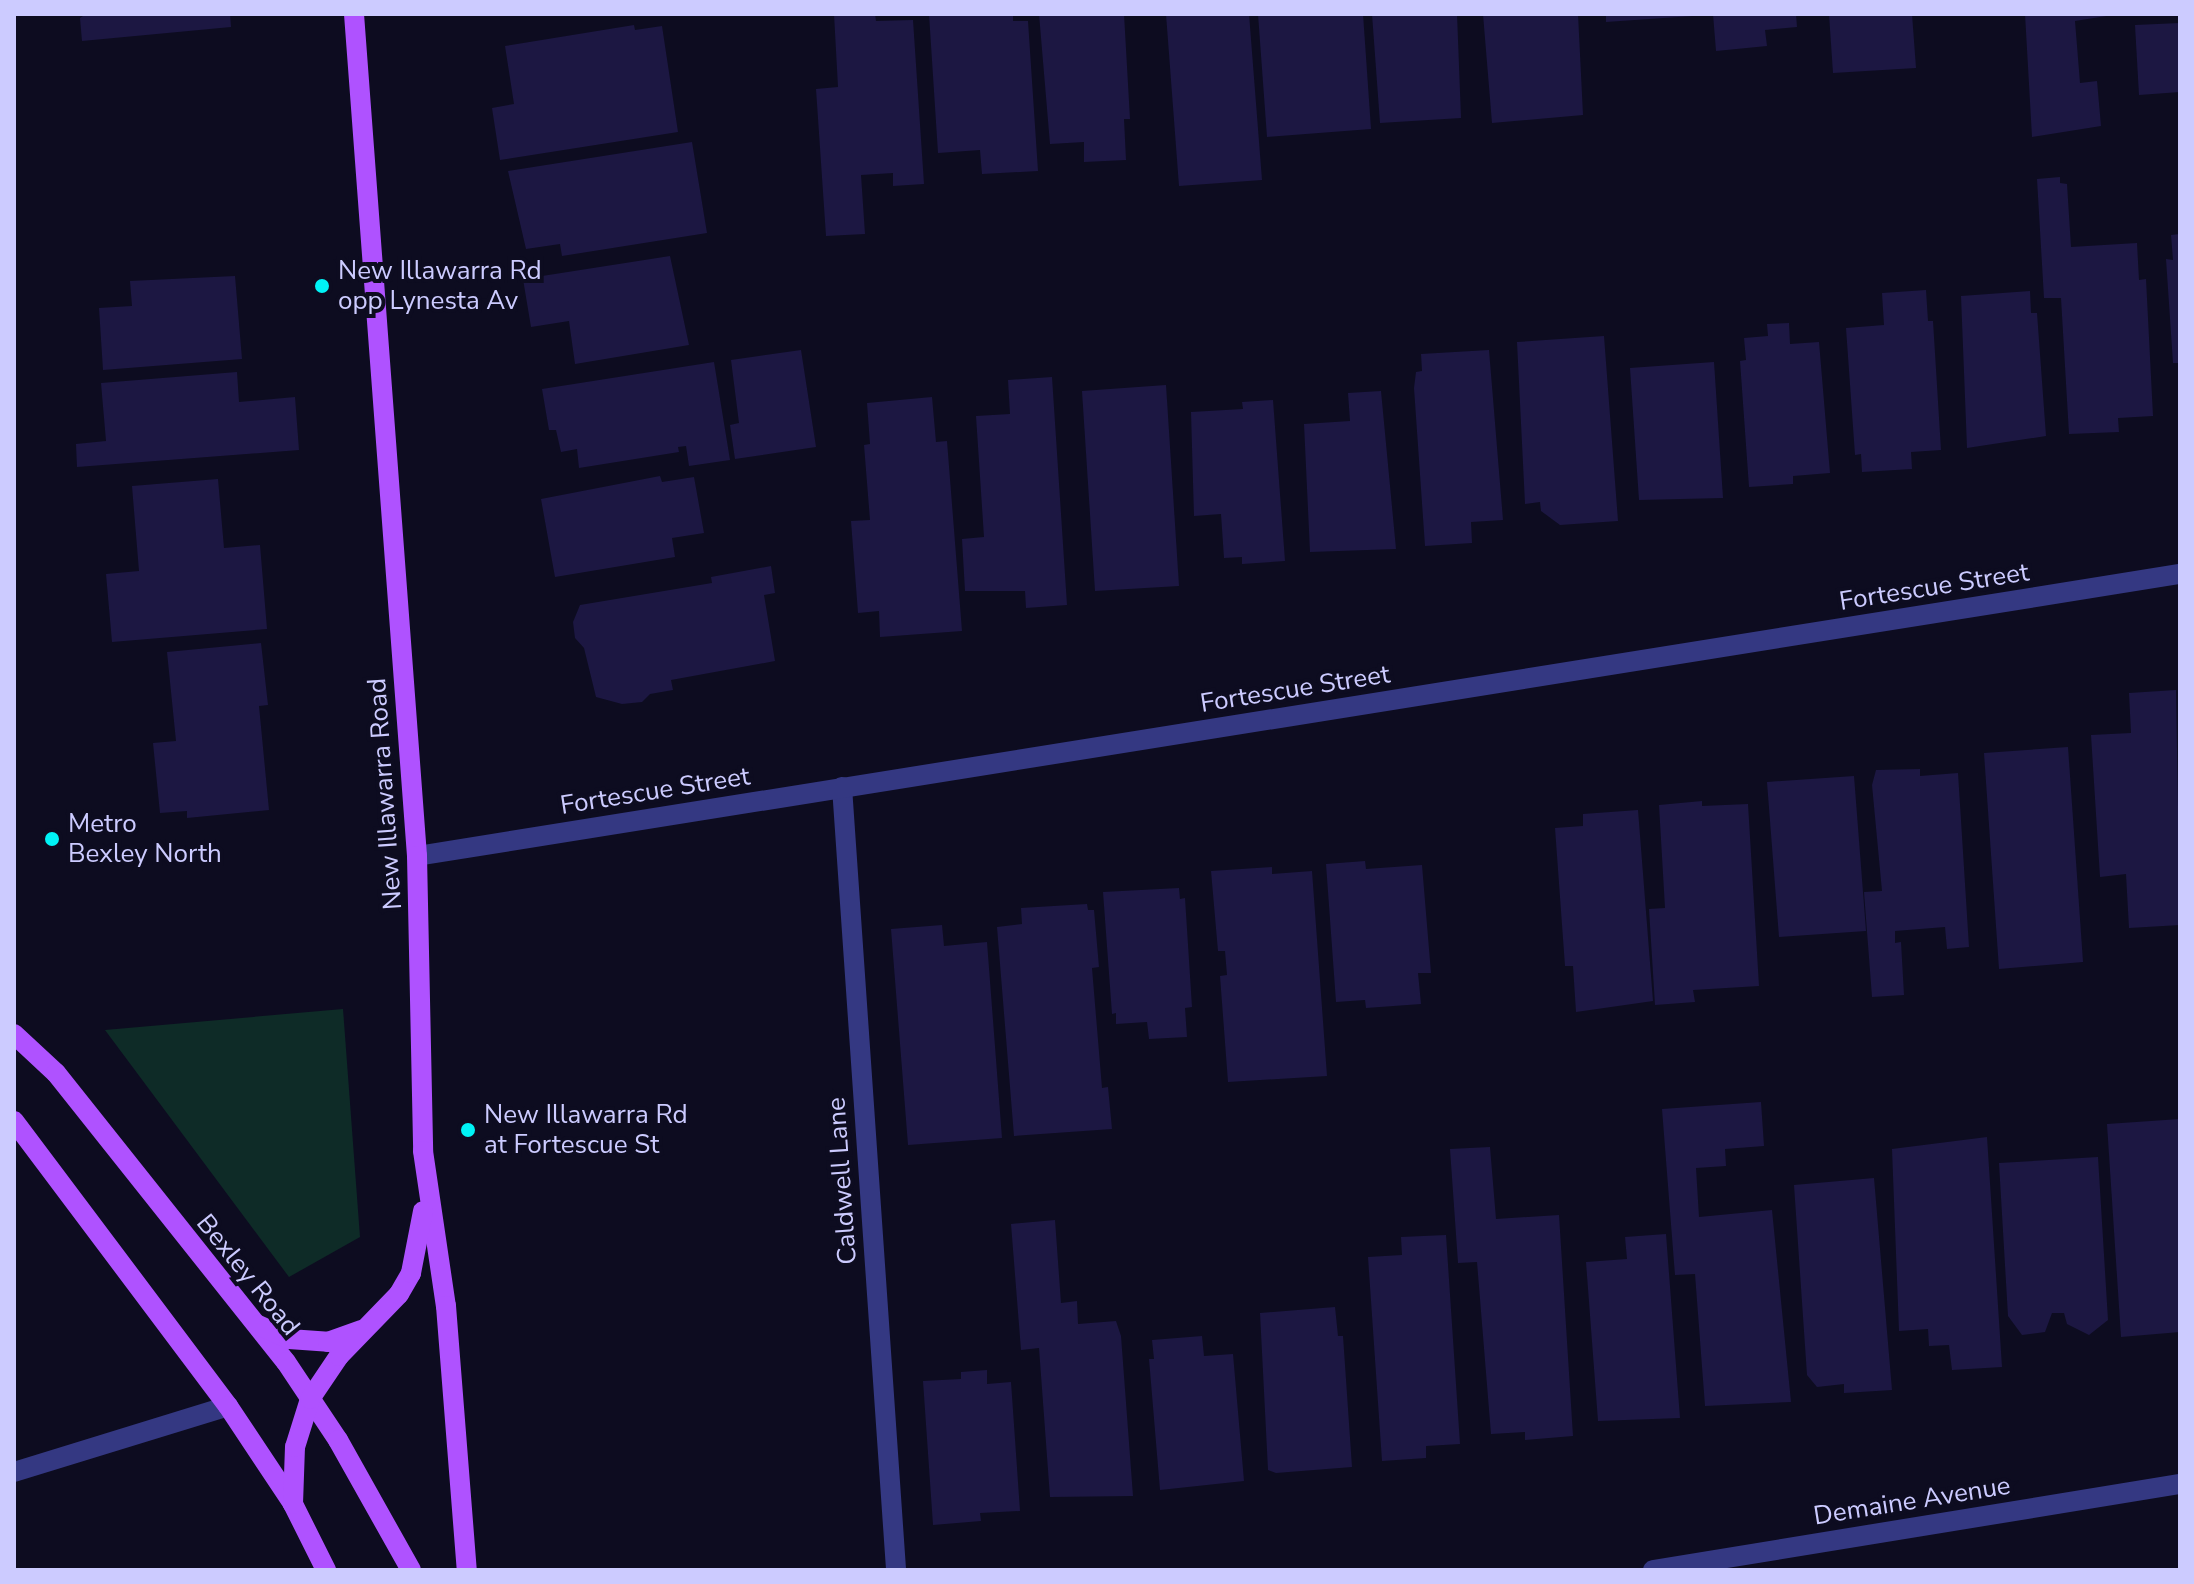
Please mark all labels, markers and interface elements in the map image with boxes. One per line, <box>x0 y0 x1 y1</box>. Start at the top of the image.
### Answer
place label: New Illawarra Rd opp Lynesta Av <box>338 255 542 316</box>
marker: New Illawarra Rd opp Lynesta Av <box>313 277 331 295</box>
street label: Fortescue Street <box>1837 557 2031 617</box>
street label: Fortescue Street <box>1198 659 1392 719</box>
street label: New Illawarra Road <box>361 677 409 911</box>
street label: Fortescue Street <box>558 761 752 821</box>
place label: Metro Bexley North <box>68 808 222 870</box>
marker: Metro Bexley North <box>43 830 61 848</box>
street label: Caldwell Lane <box>821 1096 863 1266</box>
place label: New Illawarra Rd at Fortescue St <box>484 1099 688 1160</box>
marker: New Illawarra Rd at Fortescue St <box>459 1121 477 1139</box>
street label: Bexley Road <box>190 1208 306 1342</box>
street label: Demaine Avenue <box>1811 1470 2013 1532</box>

